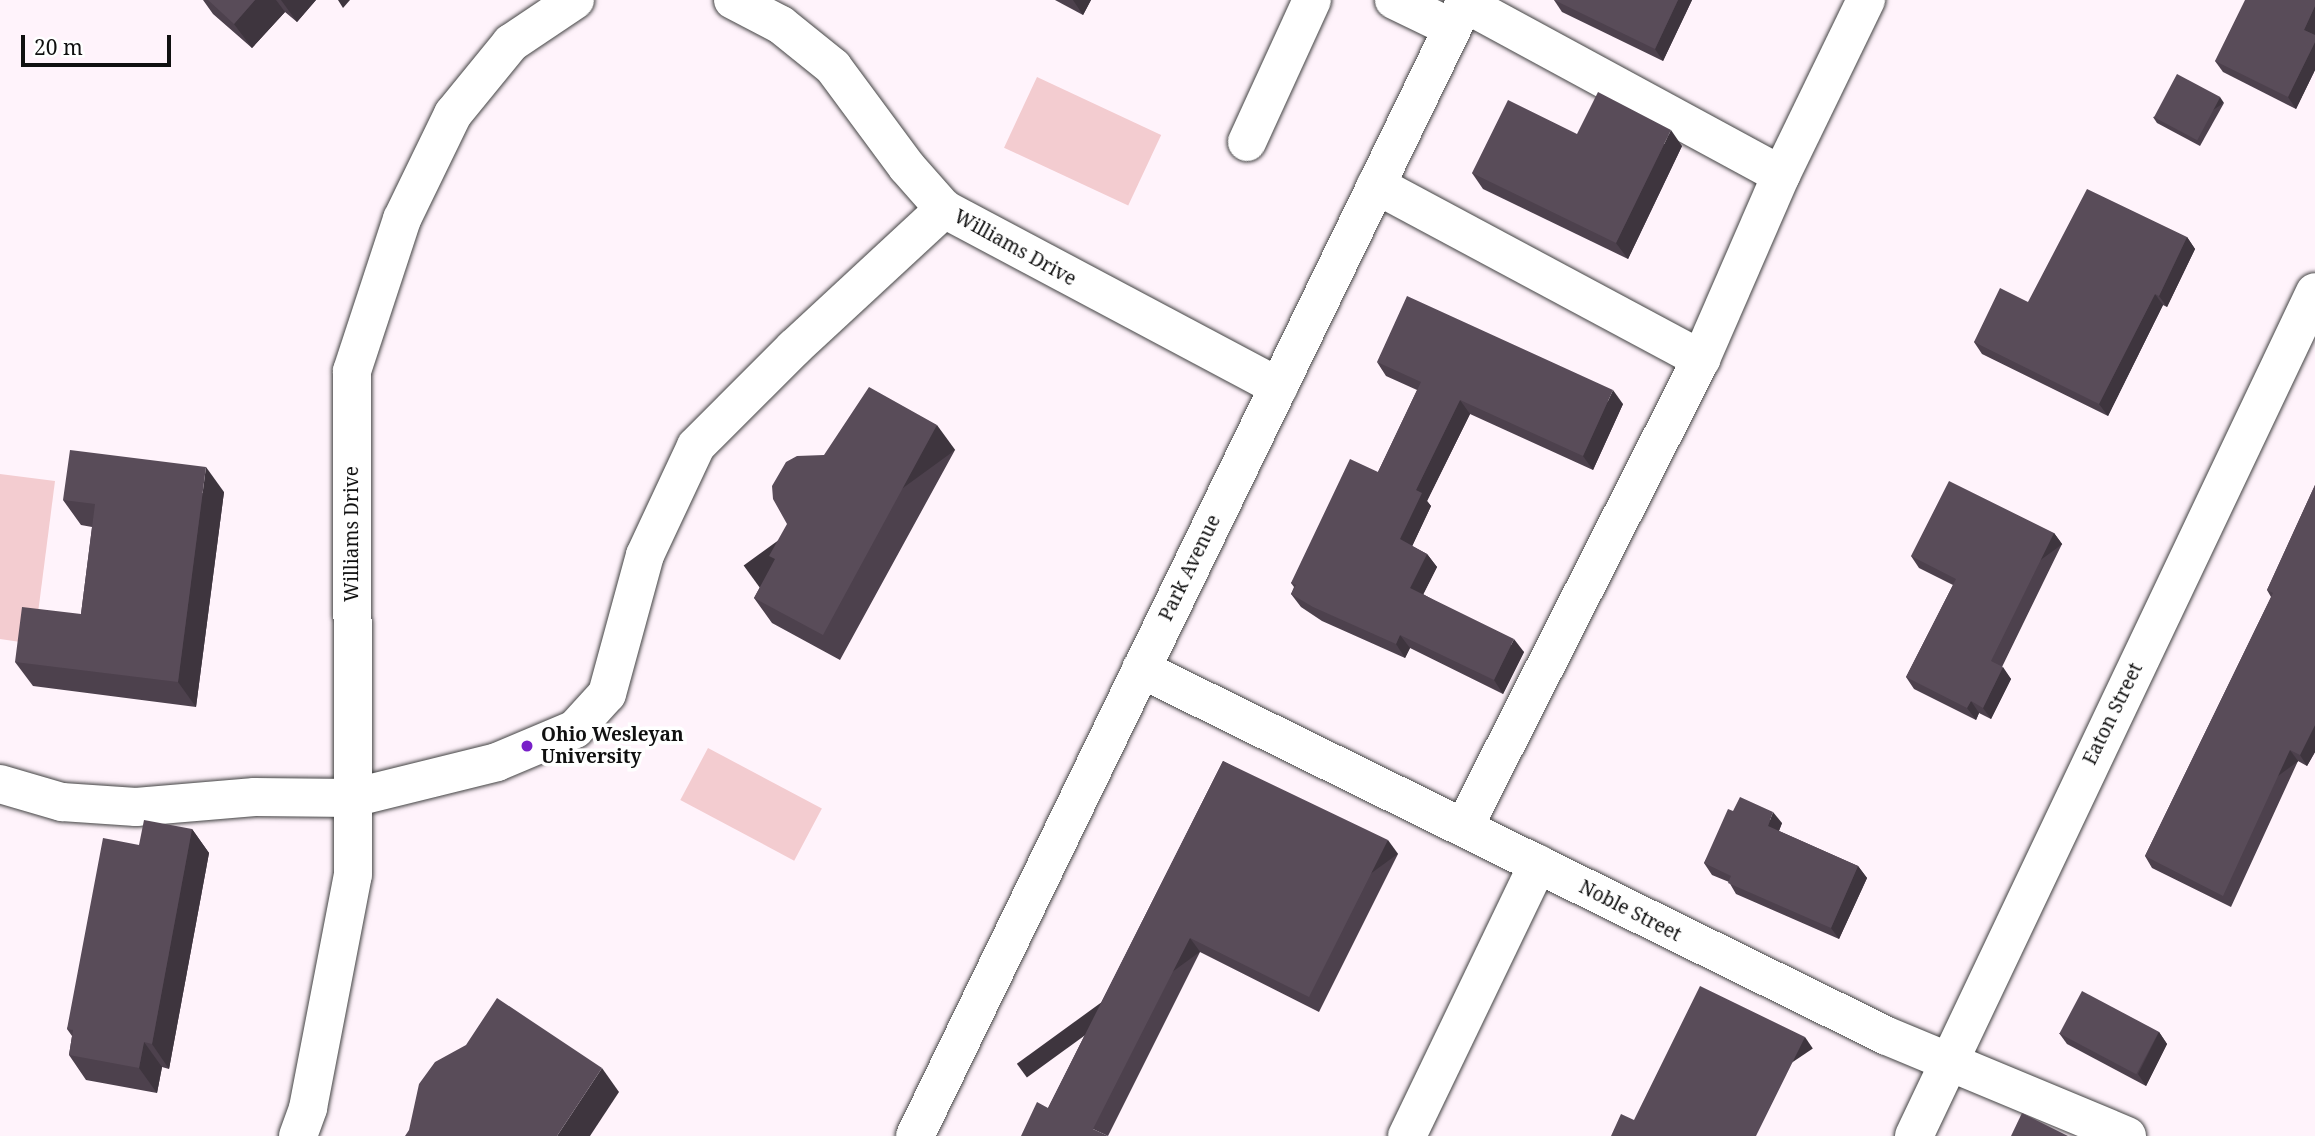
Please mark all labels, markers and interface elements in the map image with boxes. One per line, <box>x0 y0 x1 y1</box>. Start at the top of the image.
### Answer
scale bar <box>24 21 175 65</box>
text: 20 m <box>34 33 83 61</box>
street label: Williams Drive <box>950 205 1080 291</box>
street label: Williams Drive <box>341 466 363 602</box>
street label: Park Avenue <box>1155 511 1225 625</box>
street label: Eaton Street <box>2079 659 2147 769</box>
place label: Ohio Wesleyan University <box>541 724 684 768</box>
marker: Ohio Wesleyan University <box>519 738 535 754</box>
street label: Noble Street <box>1575 876 1685 946</box>

